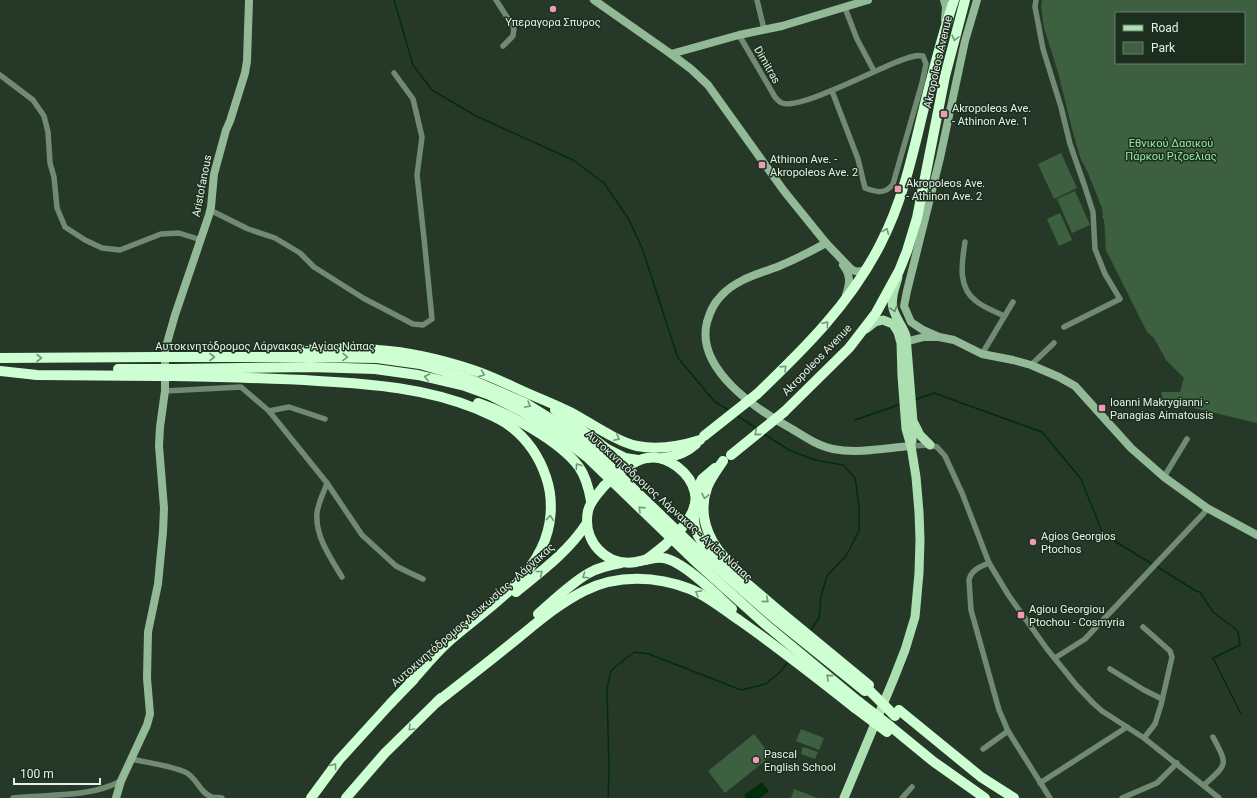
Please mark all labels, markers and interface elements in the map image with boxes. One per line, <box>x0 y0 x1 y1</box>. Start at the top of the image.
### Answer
marker: Υπεραγορα Σπυρος <box>548 4 558 14</box>
legend <box>1115 12 1245 64</box>
street label: Akropoleos Avenue <box>921 14 955 109</box>
place label: Υπεραγορα Σπυρος <box>505 16 601 29</box>
text: Road <box>1151 21 1179 35</box>
one-way arrow <box>951 34 960 41</box>
text: Park <box>1151 41 1176 55</box>
street label: Dimitras <box>751 44 783 86</box>
place label: Akropoleos Ave. - Athinon Ave. 1 <box>952 102 1031 128</box>
marker: Akropoleos Ave. - Athinon Ave. 1 <box>939 109 949 119</box>
park label: Εθνικού Δασικού Πάρκου Ριζοελιάς <box>1125 137 1217 163</box>
place label: Athinon Ave. - Akropoleos Ave. 2 <box>770 153 858 179</box>
street label: Aristofanous <box>190 154 214 218</box>
marker: Athinon Ave. - Akropoleos Ave. 2 <box>757 160 767 170</box>
place label: Akropoleos Ave. - Athinon Ave. 2 <box>906 177 985 203</box>
marker: Akropoleos Ave. - Athinon Ave. 2 <box>893 184 903 194</box>
one-way arrow <box>882 228 890 235</box>
one-way arrow <box>889 305 898 312</box>
street label: Akropoleos Avenue <box>780 321 855 398</box>
one-way arrow <box>821 321 828 328</box>
street label: Αυτοκινητόδρομος Λάρνακας - Αγίας Νάπας <box>155 340 375 353</box>
one-way arrow <box>209 353 215 361</box>
one-way arrow <box>342 353 348 362</box>
one-way arrow <box>36 354 42 362</box>
one-way arrow <box>779 365 787 373</box>
one-way arrow <box>478 369 485 377</box>
one-way arrow <box>424 374 430 382</box>
place label: Ioanni Makrygianni - Panagias Aimatousis <box>1110 396 1214 422</box>
one-way arrow <box>524 401 531 408</box>
marker: Ioanni Makrygianni - Panagias Aimatousis <box>1097 403 1107 413</box>
street label: Αυτοκινητόδρομος Λάρνακας - Αγίας Νάπας <box>583 428 755 584</box>
one-way arrow <box>755 429 762 436</box>
one-way arrow <box>613 433 620 441</box>
one-way arrow <box>575 463 582 470</box>
one-way arrow <box>702 493 710 499</box>
one-way arrow <box>638 506 646 514</box>
one-way arrow <box>546 515 555 521</box>
place label: Agios Georgios Ptochos <box>1041 530 1116 556</box>
marker: Agios Georgios Ptochos <box>1028 537 1038 547</box>
street label: Αυτοκινητόδρομος Λευκωσίας - Λάρνακας <box>389 541 557 689</box>
one-way arrow <box>535 570 542 577</box>
one-way arrow <box>582 571 589 578</box>
one-way arrow <box>695 590 702 597</box>
one-way arrow <box>761 595 769 602</box>
place label: Agiou Georgiou Ptochou - Cosmyria <box>1029 603 1125 629</box>
marker: Agiou Georgiou Ptochou - Cosmyria <box>1016 610 1026 620</box>
one-way arrow <box>826 674 834 681</box>
one-way arrow <box>408 723 416 730</box>
place label: Pascal English School <box>764 748 836 774</box>
marker: Pascal English School <box>751 755 761 765</box>
scale bar <box>14 760 100 786</box>
one-way arrow <box>329 764 336 771</box>
text: 100 m <box>20 767 54 781</box>

